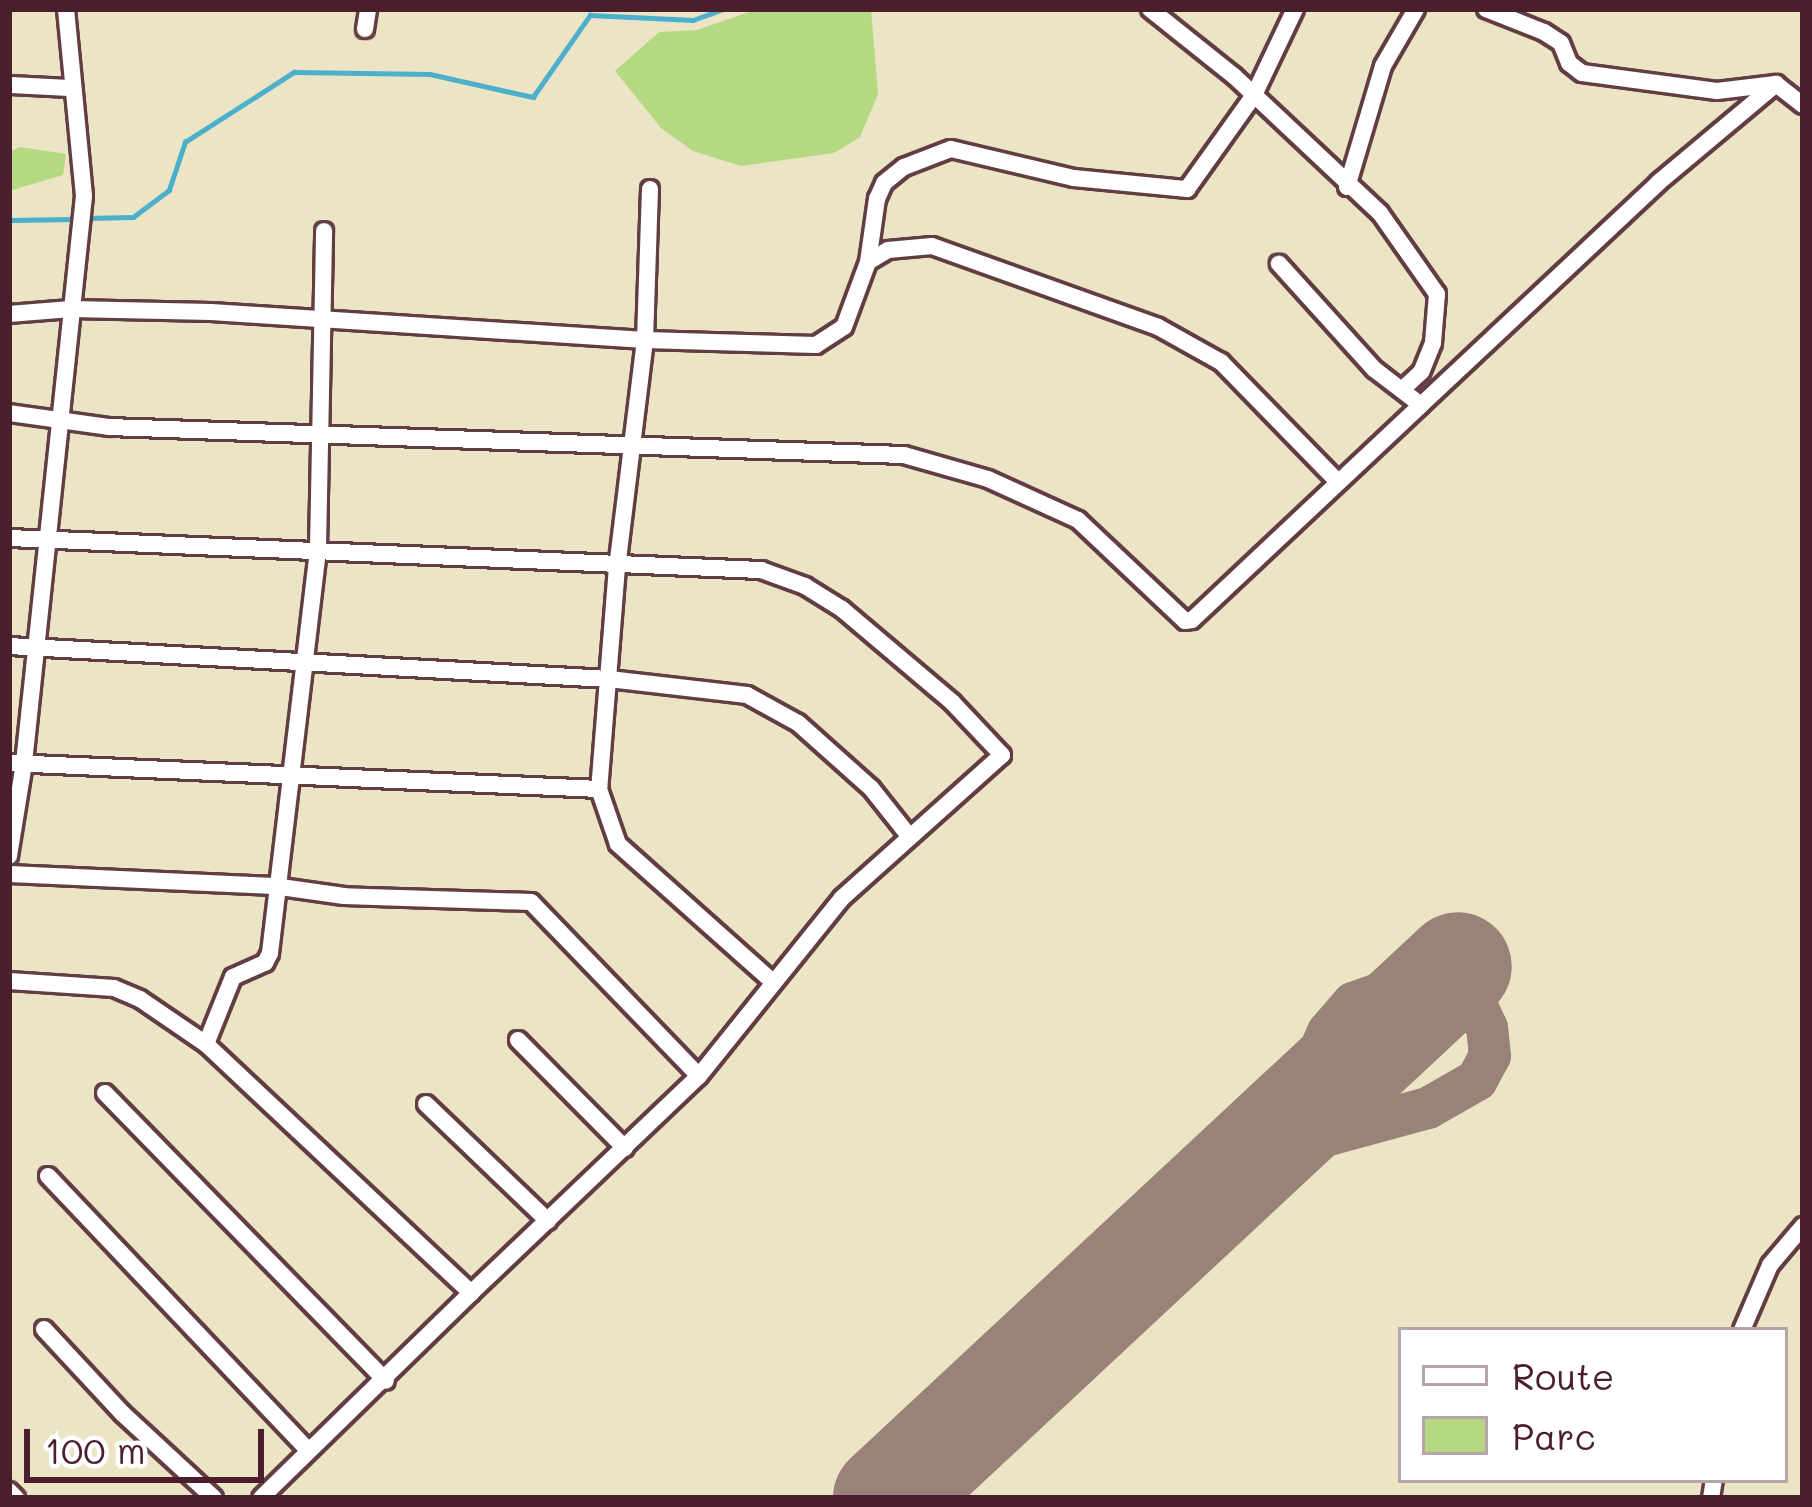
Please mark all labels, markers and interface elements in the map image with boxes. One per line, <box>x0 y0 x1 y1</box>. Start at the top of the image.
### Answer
legend <box>1398 1327 1788 1483</box>
text: Route <box>1512 1352 1614 1399</box>
scale bar <box>30 1405 270 1479</box>
text: Parc <box>1512 1412 1596 1459</box>
text: 100 m <box>45 1426 146 1473</box>

